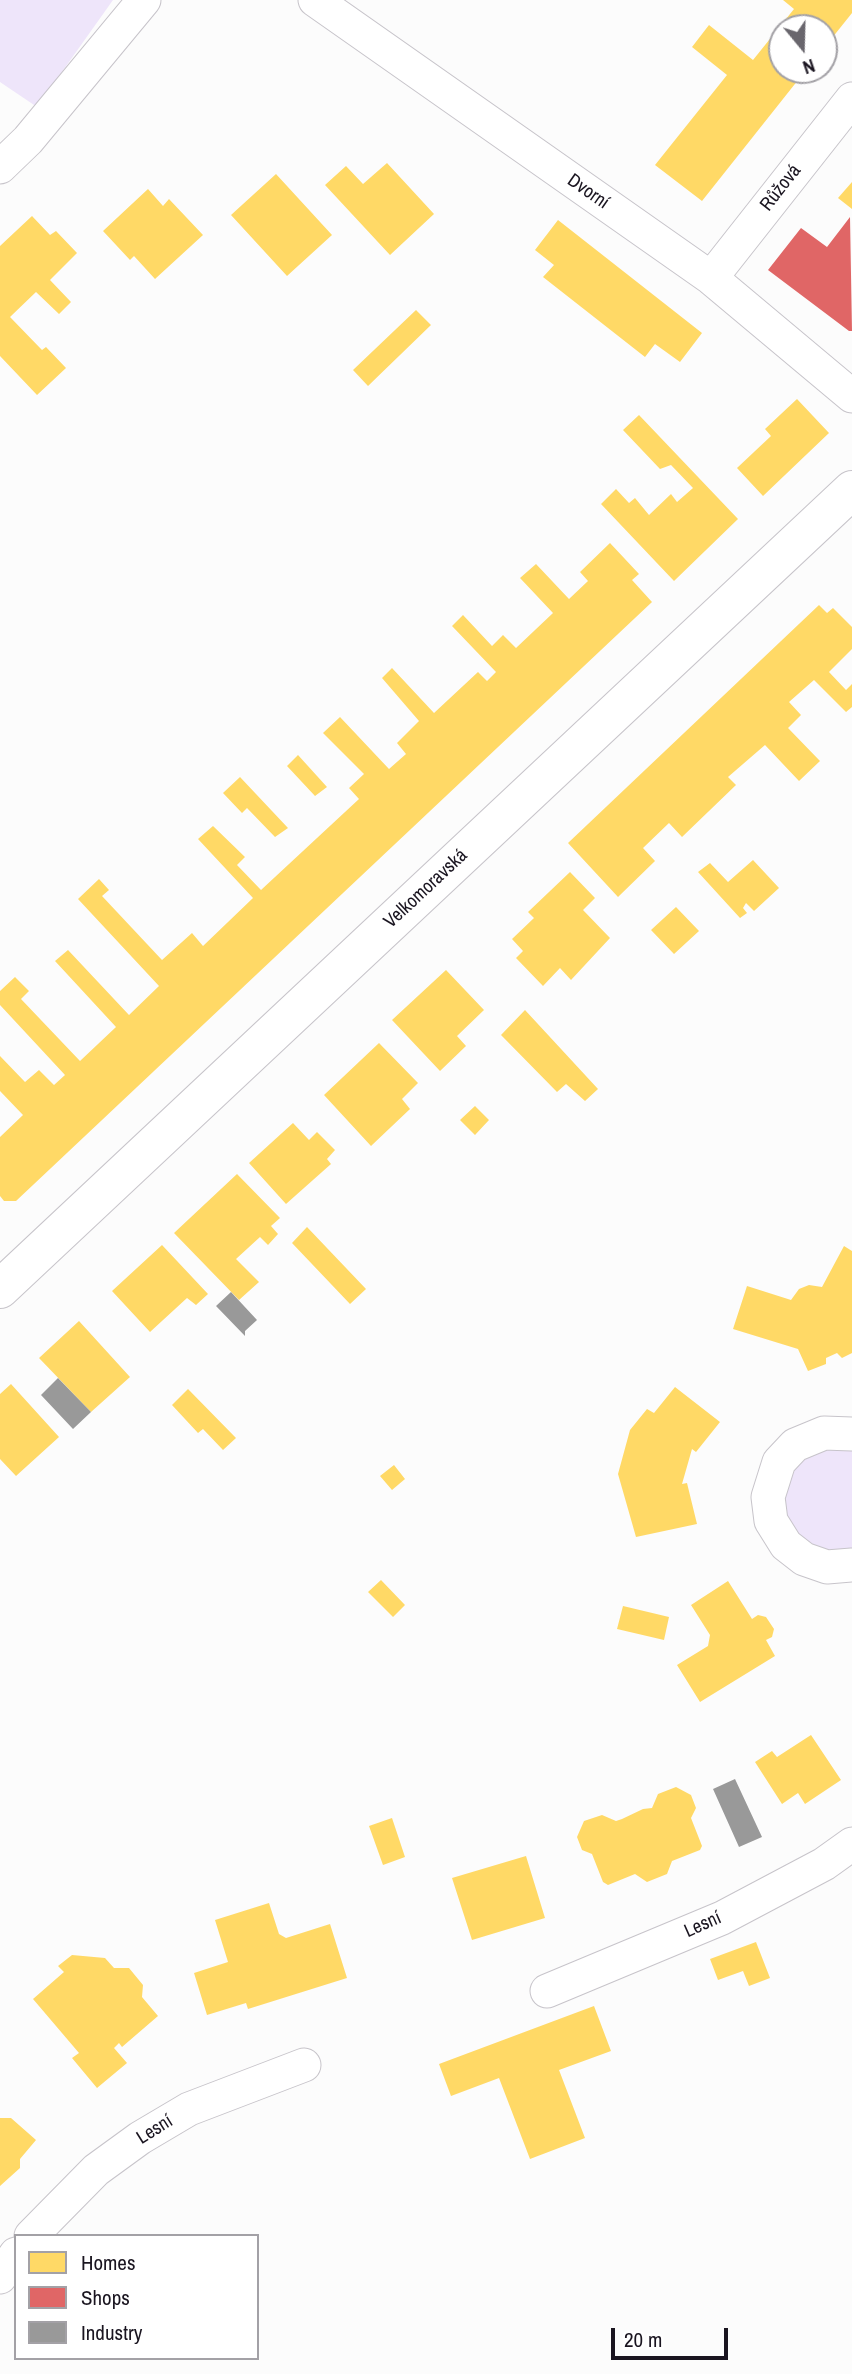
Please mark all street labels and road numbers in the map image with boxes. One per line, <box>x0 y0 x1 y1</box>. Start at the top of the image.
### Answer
street label: Růžová <box>756 160 806 216</box>
street label: Dvorní <box>563 170 613 214</box>
street label: Velkomoravská <box>380 845 472 933</box>
street label: Lesní <box>681 1907 725 1943</box>
street label: Lesní <box>133 2110 177 2150</box>

